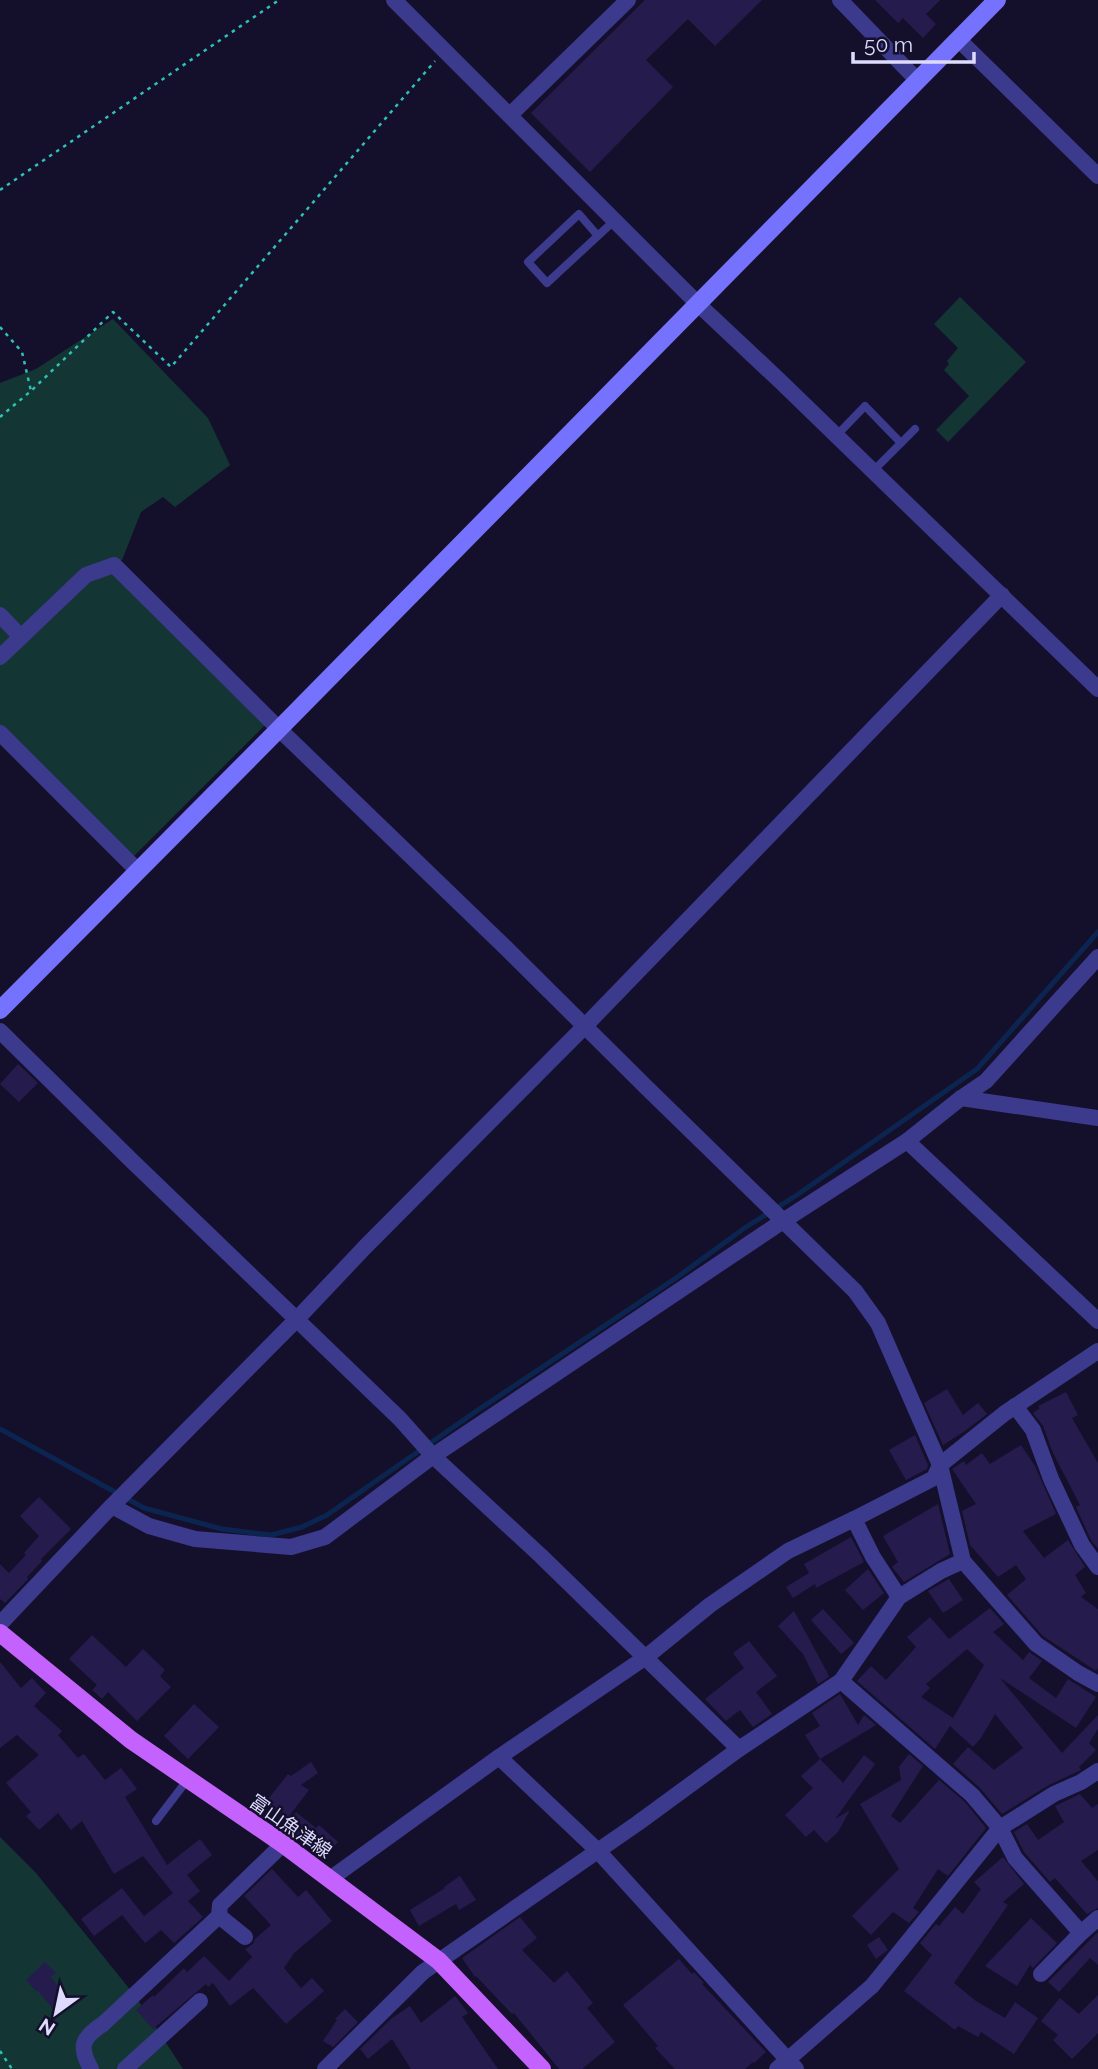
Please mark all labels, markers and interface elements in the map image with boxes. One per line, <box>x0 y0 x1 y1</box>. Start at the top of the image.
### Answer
scale bar <box>853 21 974 65</box>
text: 50 m <box>864 32 913 57</box>
street label: 富山魚津線 <box>246 1790 336 1862</box>
north arrow <box>21 1978 91 2048</box>
text: N <box>35 2014 59 2040</box>

